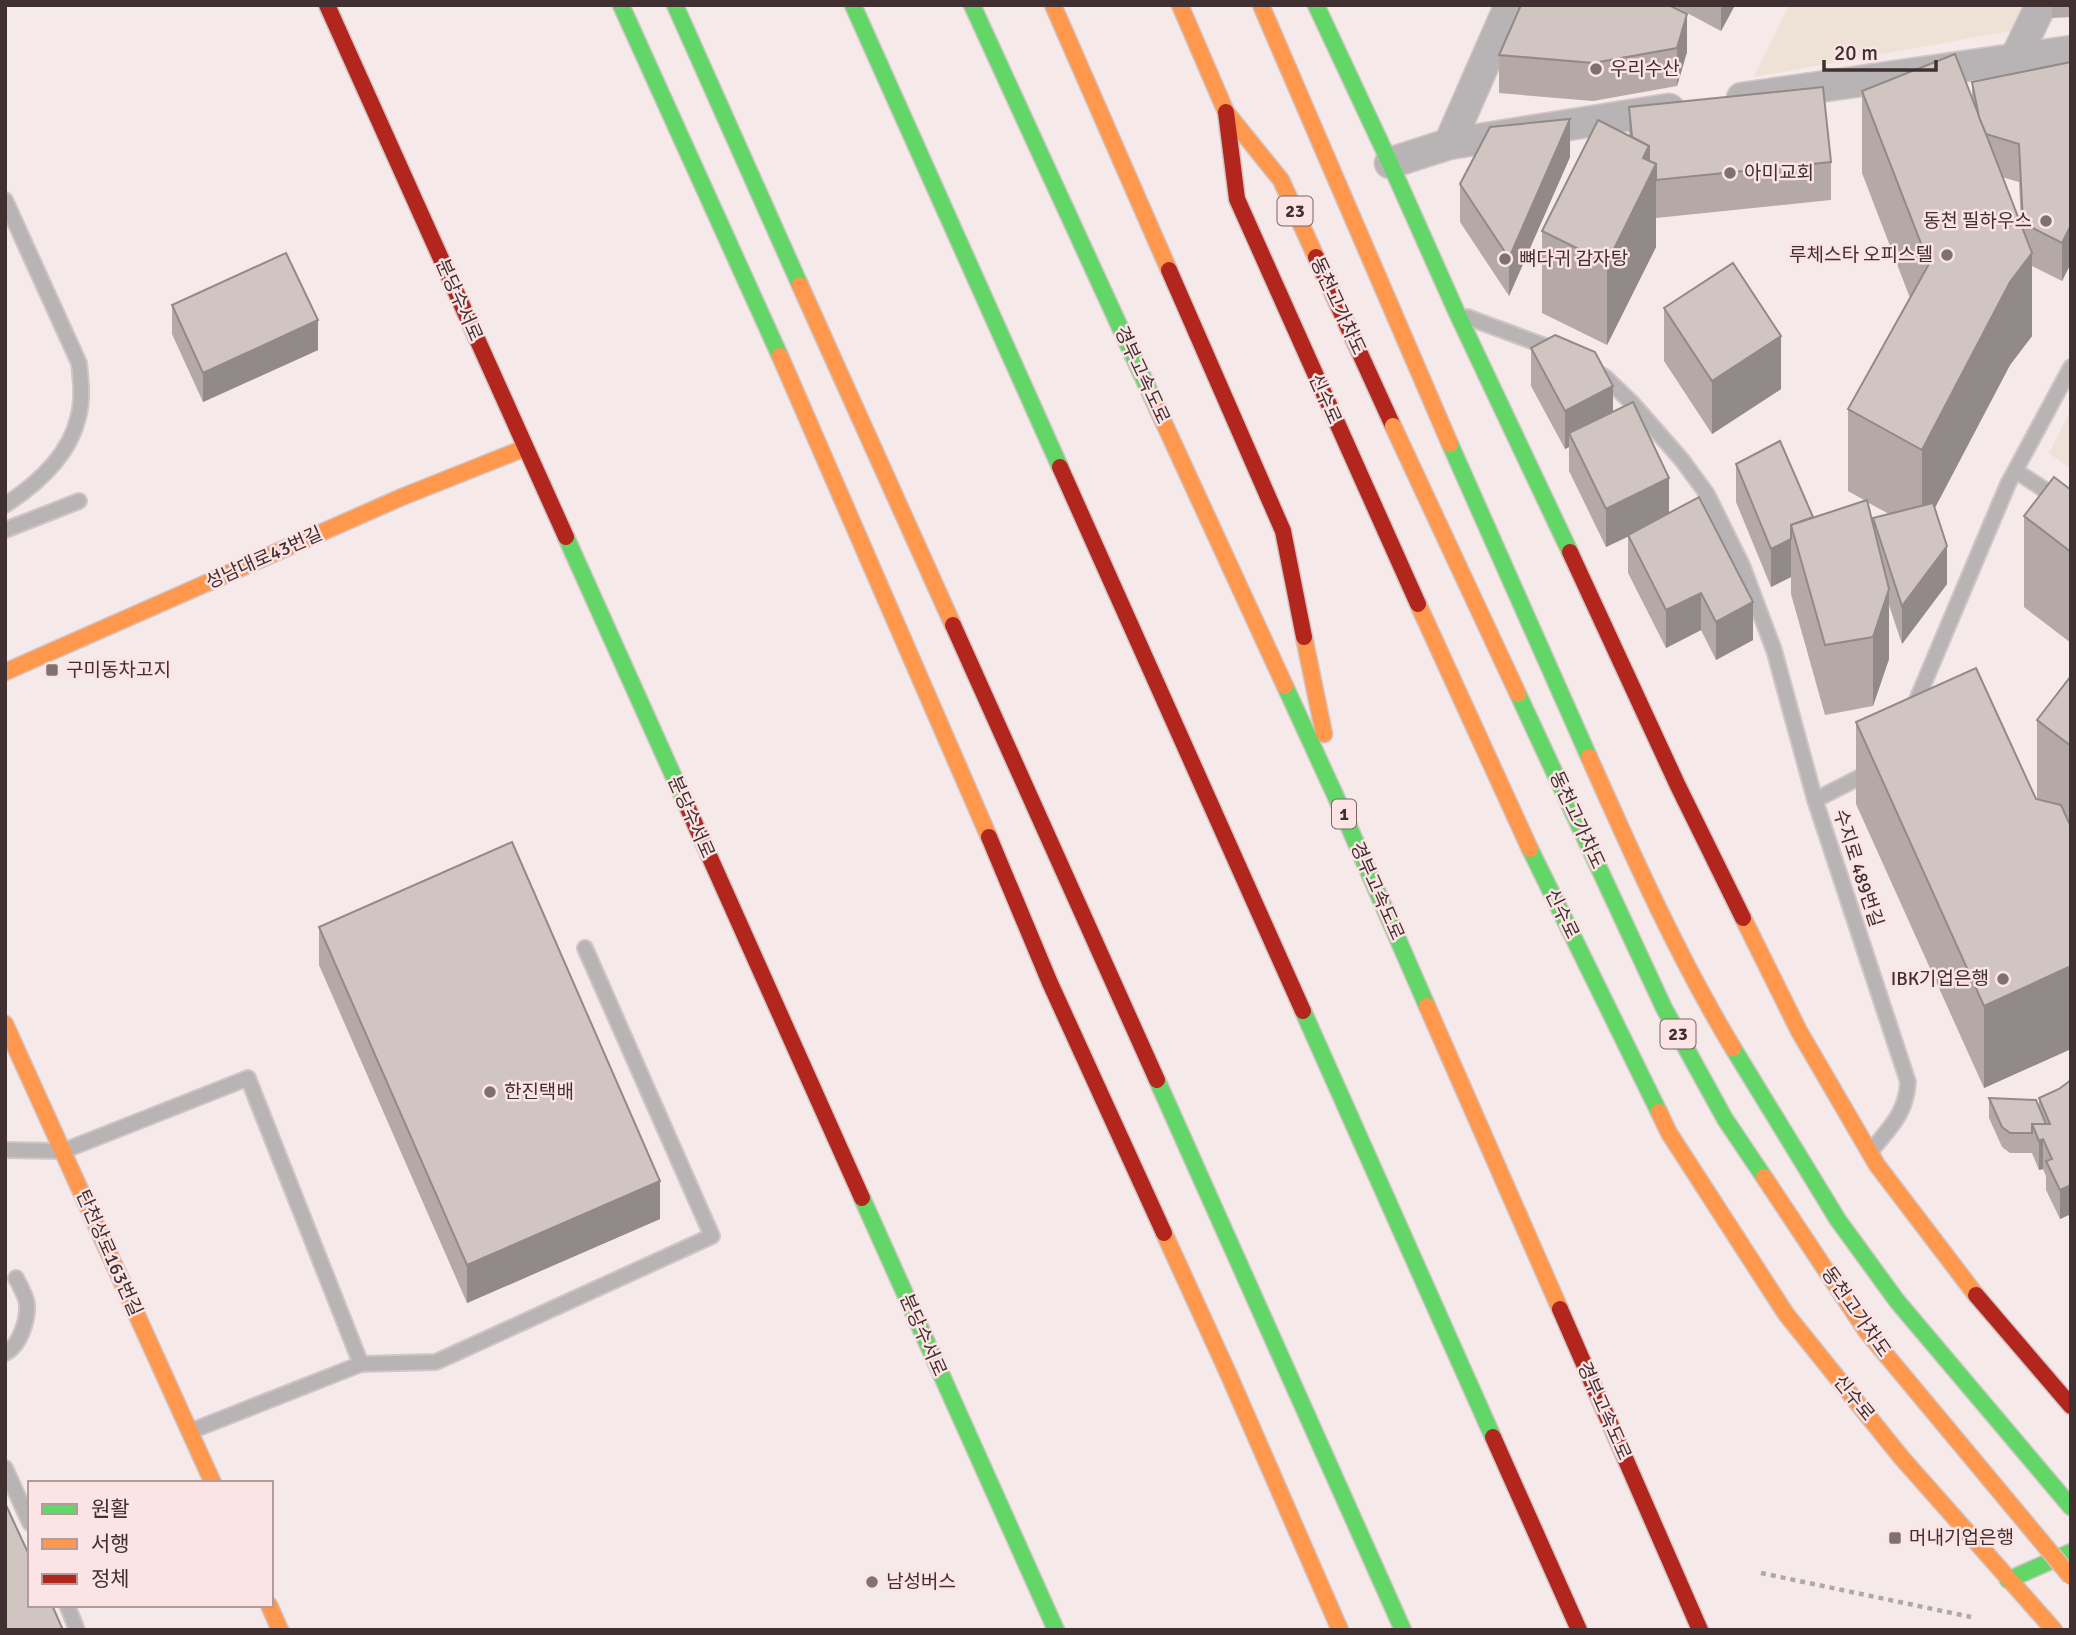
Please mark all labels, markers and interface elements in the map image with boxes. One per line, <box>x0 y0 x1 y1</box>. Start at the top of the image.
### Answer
scale bar <box>1824 28 1936 72</box>
text: 20 m <box>1834 40 1878 66</box>
place label: 우리수산 <box>1610 57 1680 81</box>
marker: 우리수산 <box>1588 61 1604 77</box>
place label: 아미교회 <box>1744 161 1814 185</box>
marker: 아미교회 <box>1722 165 1738 181</box>
road number: 23 <box>1278 196 1312 226</box>
place label: 동천 필하우스 <box>1923 209 2032 233</box>
marker: 동천 필하우스 <box>2038 213 2054 229</box>
place label: 루체스타 오피스텔 <box>1789 243 1933 267</box>
place label: 뼈다귀 감자탕 <box>1519 247 1629 271</box>
marker: 루체스타 오피스텔 <box>1939 247 1955 263</box>
marker: 뼈다귀 감자탕 <box>1497 251 1513 267</box>
street label: 동천고가차도 <box>1305 253 1371 359</box>
street label: 분당수서로 <box>430 255 488 345</box>
street label: 경부고속도로 <box>1109 322 1175 428</box>
street label: 신수로 <box>1303 370 1347 428</box>
street label: 성남대로43번길 <box>202 522 326 594</box>
place label: 구미동차고지 <box>66 658 171 682</box>
marker: 구미동차고지 <box>44 662 60 678</box>
street label: 동천고가차도 <box>1544 767 1610 873</box>
street label: 분당수서로 <box>662 772 720 862</box>
road number: 1 <box>1332 800 1356 828</box>
street label: 수지로 489번길 <box>1828 806 1888 930</box>
street label: 경부고속도로 <box>1345 838 1409 944</box>
street label: 신수로 <box>1540 885 1584 943</box>
place label: IBK기업은행 <box>1891 967 1989 991</box>
marker: IBK기업은행 <box>1995 971 2011 987</box>
road number: 23 <box>1660 1020 1696 1049</box>
place label: 한진택배 <box>504 1080 574 1104</box>
marker: 한진택배 <box>482 1084 498 1100</box>
street label: 탄천상로163번길 <box>70 1186 148 1320</box>
street label: 동천고가차도 <box>1816 1262 1896 1362</box>
street label: 분당수서로 <box>894 1290 952 1380</box>
street label: 경부고속도로 <box>1572 1358 1636 1464</box>
street label: 신수로 <box>1828 1370 1880 1426</box>
legend <box>28 1481 273 1607</box>
text: 원활 <box>91 1496 130 1522</box>
place label: 머내기업은행 <box>1909 1526 2014 1550</box>
marker: 머내기업은행 <box>1887 1530 1903 1546</box>
text: 서행 <box>91 1531 130 1557</box>
text: 정체 <box>91 1566 130 1592</box>
place label: 남성버스 <box>886 1570 956 1594</box>
marker: 남성버스 <box>864 1574 880 1590</box>

